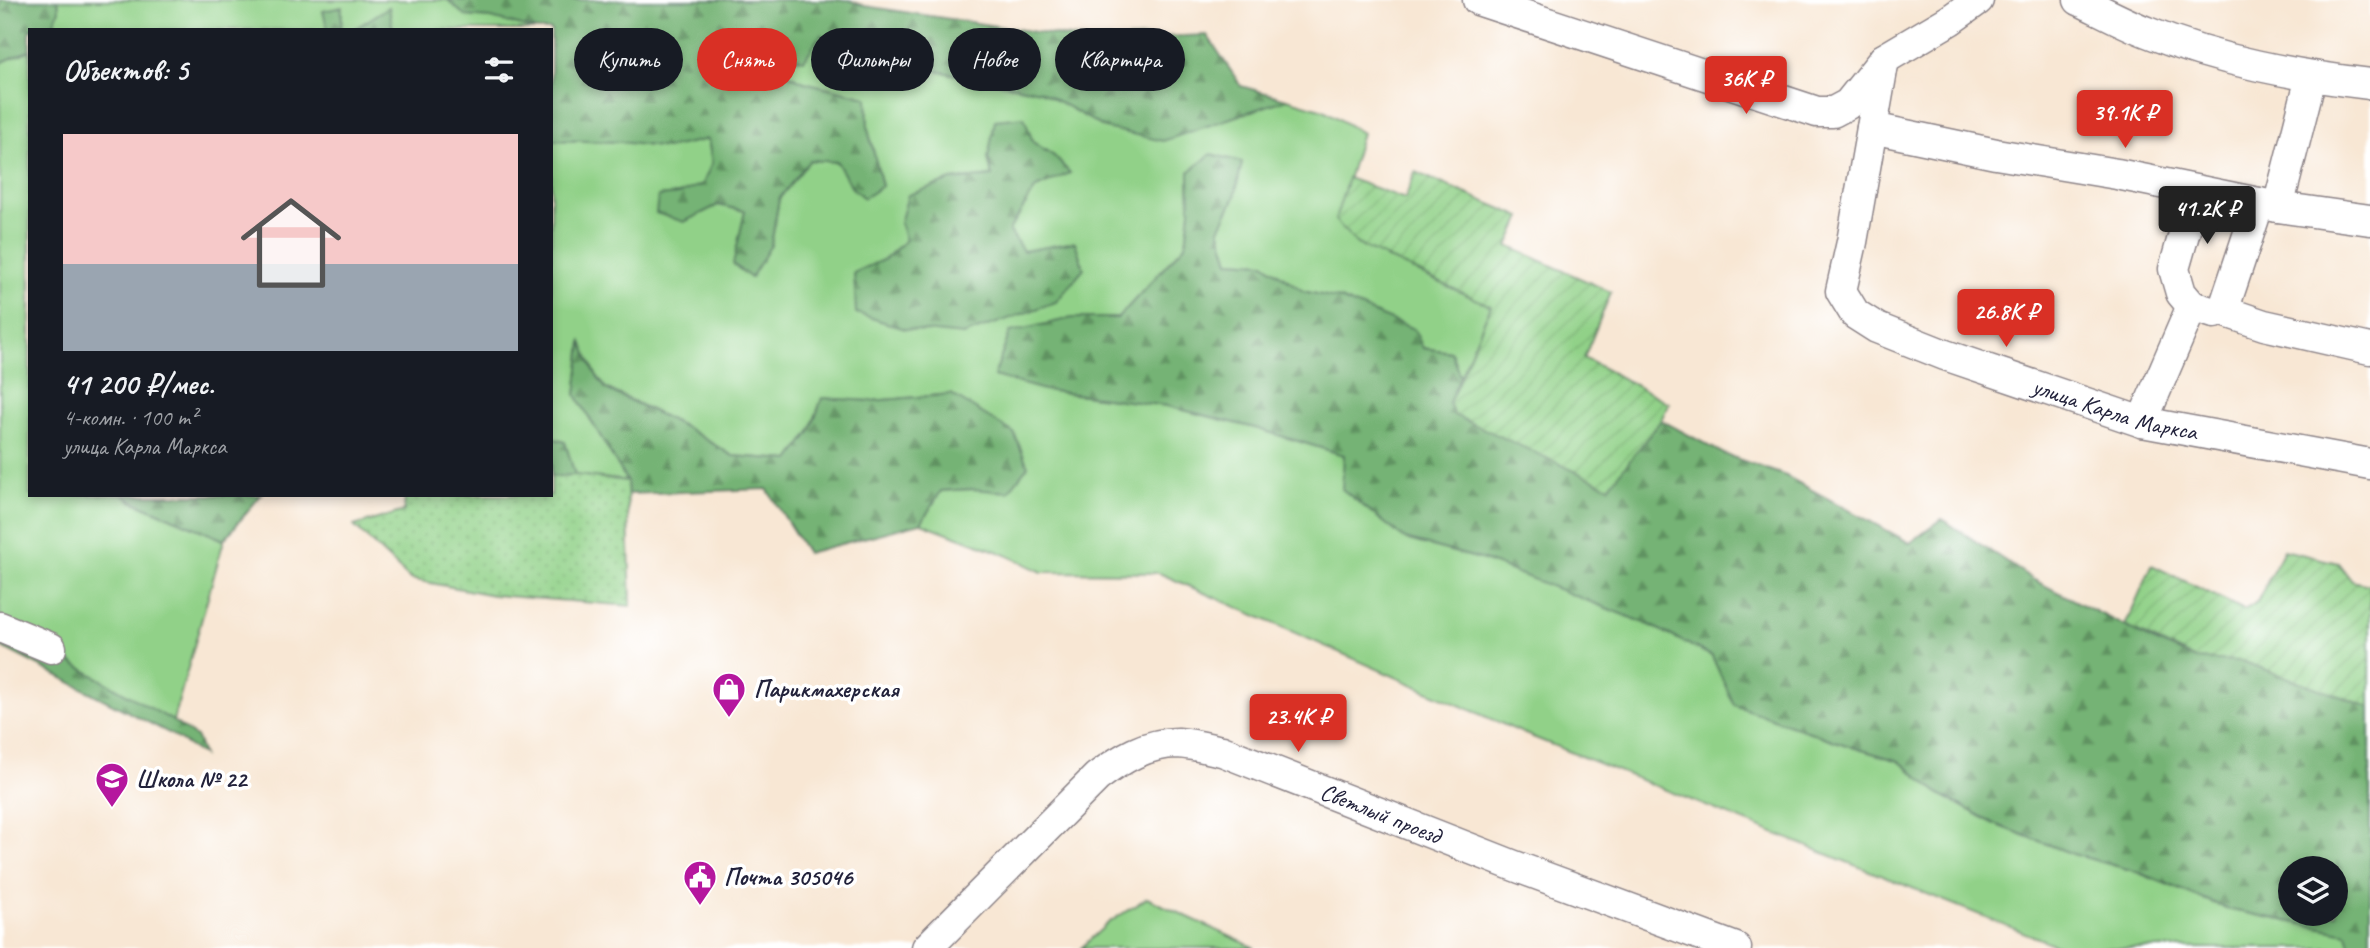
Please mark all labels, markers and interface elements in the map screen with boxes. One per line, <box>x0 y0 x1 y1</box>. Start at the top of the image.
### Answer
chip: Купить <box>574 28 683 91</box>
chip: Снять <box>697 28 797 91</box>
chip: Фильтры <box>811 28 934 91</box>
chip: Новое <box>948 28 1041 91</box>
chip: Квартира <box>1055 28 1185 91</box>
text: Объектов: 5 <box>63 51 188 89</box>
icon: filters <box>480 51 518 89</box>
pin: 36K ₽ <box>1697 57 1795 116</box>
text: 36K ₽ <box>1721 64 1771 93</box>
pin: 39.1K ₽ <box>2060 90 2190 150</box>
text: 39.1K ₽ <box>2093 98 2157 127</box>
icon: home <box>228 180 354 306</box>
pin: 41.2K ₽ <box>2142 187 2272 246</box>
text: 41.2K ₽ <box>2175 194 2239 223</box>
pin: 26.8K ₽ <box>1941 290 2071 349</box>
text: 26.8K ₽ <box>1973 297 2039 326</box>
text: 41 200 ₽/мес. <box>63 365 214 403</box>
street label: улица Карла Маркса <box>2027 370 2201 447</box>
text: 4-комн. · 100 m² <box>63 403 197 432</box>
text: улица Карла Маркса <box>63 432 226 461</box>
shop icon: Парикмахерская <box>710 670 748 719</box>
place label: Парикмахерская <box>754 674 900 704</box>
pin: 23.4K ₽ <box>1233 694 1363 754</box>
text: 23.4K ₽ <box>1266 702 1330 731</box>
school or university icon: Школа № 22 <box>93 760 131 809</box>
place label: Школа № 22 <box>136 764 248 794</box>
street label: Светлый проезд <box>1316 776 1448 852</box>
map controls <box>2278 856 2348 926</box>
button: layers <box>2278 856 2348 926</box>
public building icon: Почта 305046 <box>681 858 719 907</box>
place label: Почта 305046 <box>724 862 854 892</box>

